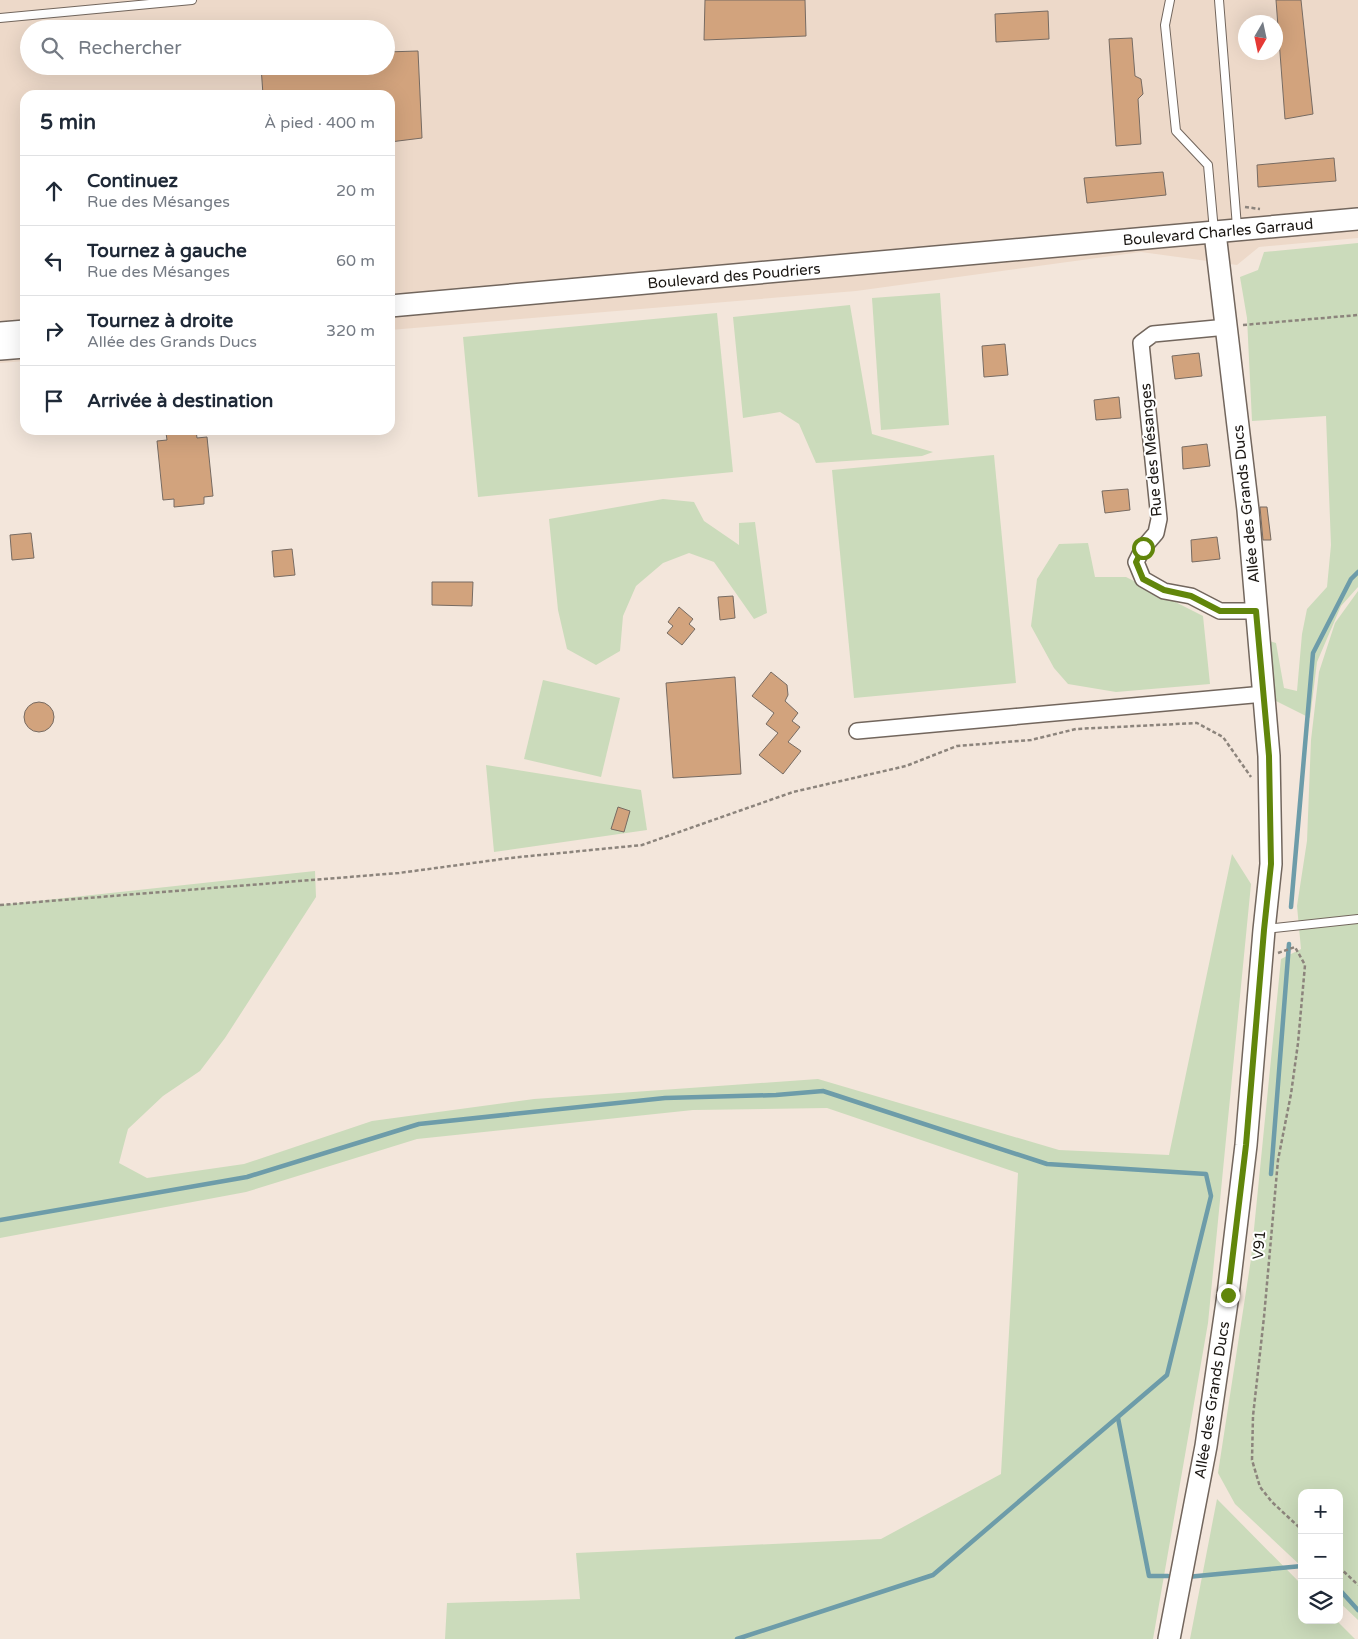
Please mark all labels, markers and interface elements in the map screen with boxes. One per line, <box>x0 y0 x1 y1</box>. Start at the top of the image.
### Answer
north arrow <box>1238 15 1283 60</box>
search box <box>20 20 395 75</box>
icon: search <box>38 34 66 62</box>
text: Rechercher <box>78 37 181 59</box>
text: 5 min <box>40 110 96 135</box>
text: À pied · 400 m <box>264 113 375 133</box>
text: Continuez <box>87 170 178 192</box>
icon: ahead <box>40 177 68 205</box>
text: 20 m <box>336 181 375 201</box>
text: Rue des Mésanges <box>87 192 230 212</box>
street label: Boulevard Charles Garraud <box>1122 215 1314 249</box>
text: Tournez à gauche <box>87 240 247 262</box>
icon: left <box>40 247 68 275</box>
text: 60 m <box>336 251 375 271</box>
street label: Boulevard des Poudriers <box>647 259 821 293</box>
text: Rue des Mésanges <box>87 262 230 282</box>
text: Tournez à droite <box>87 310 233 332</box>
icon: right <box>40 317 68 345</box>
text: 320 m <box>326 321 375 341</box>
text: Allée des Grands Ducs <box>87 332 257 352</box>
street label: Rue des Mésanges <box>1136 382 1166 518</box>
icon: arrive <box>40 387 68 415</box>
text: Arrivée à destination <box>87 390 273 412</box>
street label: Allée des Grands Ducs <box>1229 424 1263 584</box>
route start <box>1132 537 1155 560</box>
street label: V91 <box>1249 1230 1269 1260</box>
route end <box>1217 1284 1240 1307</box>
street label: Allée des Grands Ducs <box>1191 1320 1233 1480</box>
map controls <box>1298 1489 1343 1624</box>
button: + <box>1298 1489 1343 1534</box>
button: − <box>1298 1534 1343 1579</box>
button: layers <box>1298 1579 1343 1624</box>

